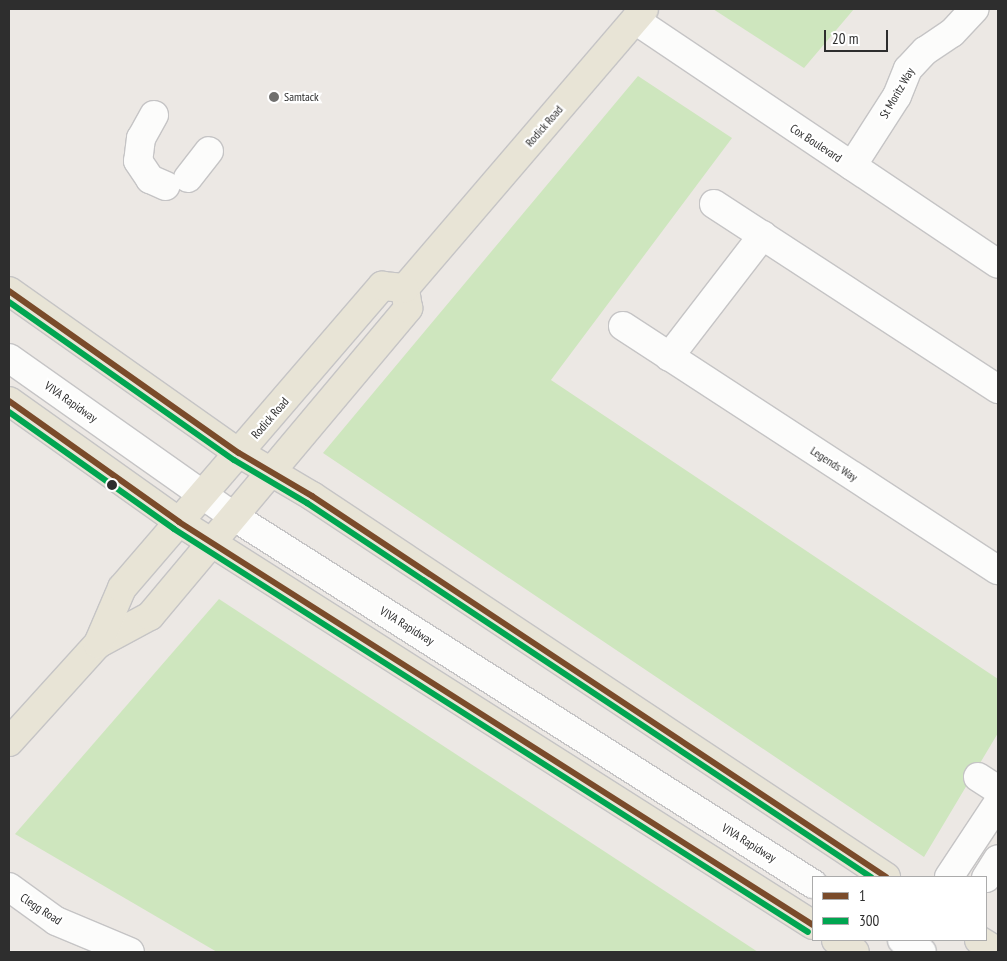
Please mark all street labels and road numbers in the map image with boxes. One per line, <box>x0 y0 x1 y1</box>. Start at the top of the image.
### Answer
street label: St Moritz Way <box>877 65 917 121</box>
street label: Rodick Road <box>522 102 566 150</box>
street label: Cox Boulevard <box>787 121 845 165</box>
street label: VIVA Rapidway <box>42 378 100 426</box>
street label: Rodick Road <box>248 394 292 442</box>
street label: Legends Way <box>808 443 860 485</box>
street label: VIVA Rapidway <box>377 604 437 648</box>
street label: VIVA Rapidway <box>719 821 779 865</box>
street label: Clegg Road <box>18 890 64 928</box>

